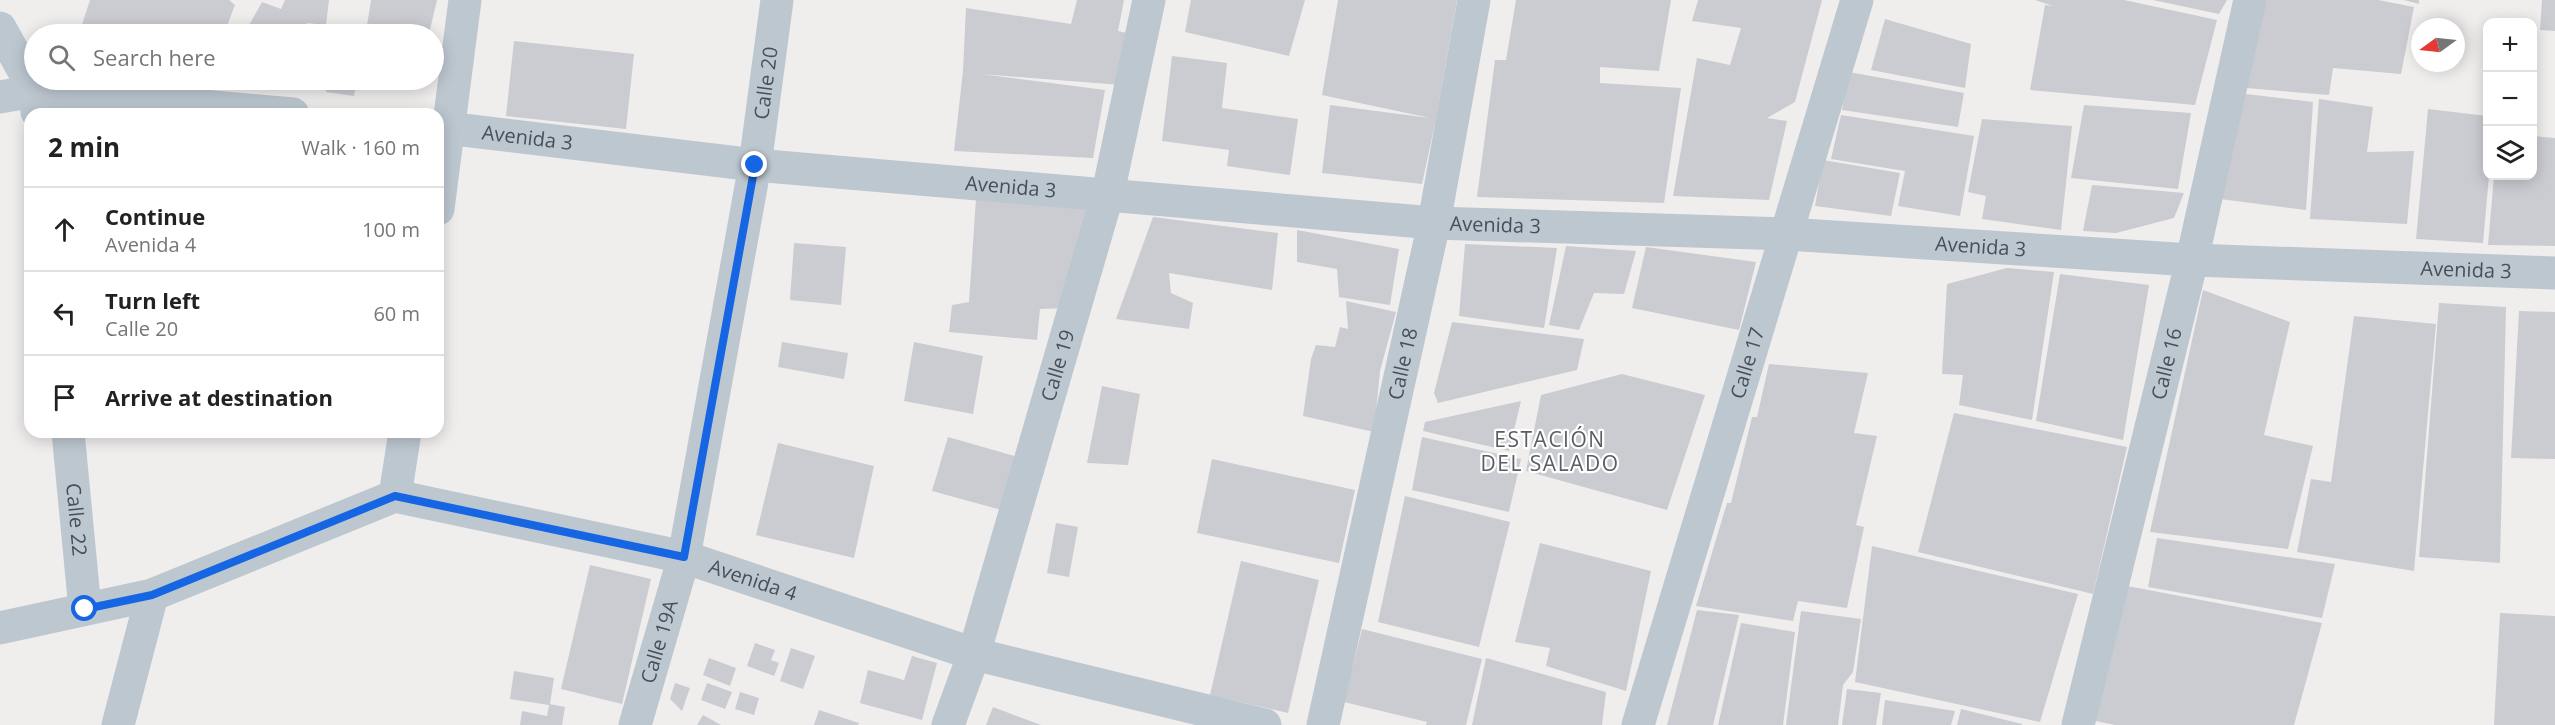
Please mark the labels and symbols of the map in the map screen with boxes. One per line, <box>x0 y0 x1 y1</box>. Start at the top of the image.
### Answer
north arrow <box>2411 18 2465 72</box>
street label: Calle 20 <box>747 45 784 121</box>
street label: Avenida 3 <box>481 118 574 156</box>
route end <box>741 151 767 177</box>
street label: Avenida 3 <box>964 169 1057 204</box>
street label: Avenida 3 <box>1449 209 1541 239</box>
street label: Avenida 3 <box>1934 230 2027 262</box>
street label: Avenida 3 <box>2420 254 2512 284</box>
street label: Calle 17 <box>1723 324 1770 402</box>
street label: Calle 18 <box>1381 325 1423 402</box>
street label: Calle 16 <box>2144 325 2188 402</box>
street label: Calle 19 <box>1034 327 1081 404</box>
district label: ESTACIÓN DEL SALADO <box>1481 425 1619 477</box>
street label: Calle 22 <box>60 482 94 557</box>
street label: Avenida 4 <box>706 552 801 607</box>
route start <box>71 595 97 621</box>
street label: Calle 19A <box>634 596 684 686</box>

